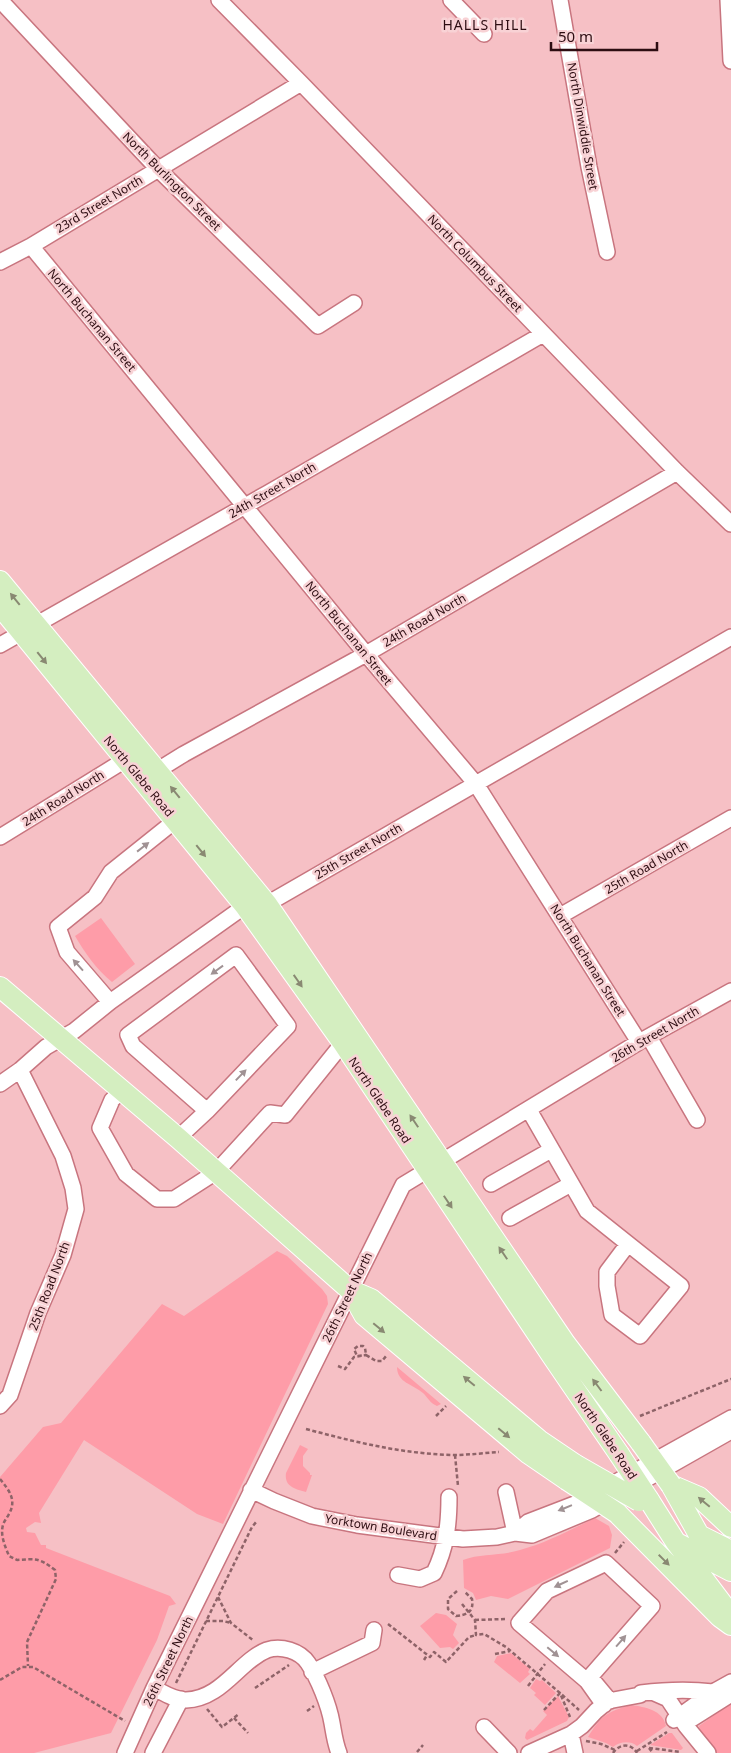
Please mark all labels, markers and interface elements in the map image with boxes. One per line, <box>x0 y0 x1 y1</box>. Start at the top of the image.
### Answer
district label: HALLS HILL <box>442 15 528 34</box>
scale bar <box>551 20 657 52</box>
text: 50 m <box>558 26 593 46</box>
street label: North Dinwiddie Street <box>563 61 603 192</box>
street label: North Burlington Street <box>119 128 226 235</box>
street label: 23rd Street North <box>52 171 146 237</box>
street label: North Columbus Street <box>424 210 527 316</box>
street label: North Buchanan Street <box>44 265 141 376</box>
street label: 24th Street North <box>225 458 319 522</box>
street label: North Buchanan Street <box>302 577 397 689</box>
street label: 24th Road North <box>379 589 469 651</box>
one-way arrow <box>10 593 21 606</box>
one-way arrow <box>36 651 47 664</box>
street label: North Glebe Road <box>100 732 178 820</box>
street label: 24th Road North <box>19 766 107 830</box>
one-way arrow <box>169 786 181 798</box>
street label: 25th Street North <box>311 819 405 883</box>
street label: 25th Road North <box>601 836 691 898</box>
one-way arrow <box>136 841 149 852</box>
one-way arrow <box>195 844 206 857</box>
street label: North Buchanan Street <box>546 901 630 1020</box>
one-way arrow <box>72 959 84 971</box>
one-way arrow <box>211 964 224 975</box>
one-way arrow <box>293 974 303 987</box>
street label: 26th Street North <box>608 1002 702 1066</box>
street label: North Glebe Road <box>345 1053 415 1147</box>
one-way arrow <box>235 1070 247 1082</box>
one-way arrow <box>409 1115 419 1128</box>
one-way arrow <box>443 1195 453 1209</box>
street label: 25th Road North <box>24 1239 74 1333</box>
one-way arrow <box>498 1246 508 1260</box>
street label: 26th Street North <box>318 1249 376 1345</box>
one-way arrow <box>373 1323 386 1334</box>
one-way arrow <box>463 1376 475 1387</box>
one-way arrow <box>592 1378 602 1392</box>
street label: North Glebe Road <box>571 1389 641 1483</box>
one-way arrow <box>497 1427 510 1438</box>
one-way arrow <box>697 1496 710 1507</box>
one-way arrow <box>557 1504 572 1512</box>
street label: Yorktown Boulevard <box>324 1510 438 1544</box>
one-way arrow <box>658 1554 670 1566</box>
one-way arrow <box>554 1580 568 1588</box>
street label: 26th Street North <box>139 1613 197 1709</box>
one-way arrow <box>615 1635 626 1648</box>
one-way arrow <box>547 1646 559 1657</box>

